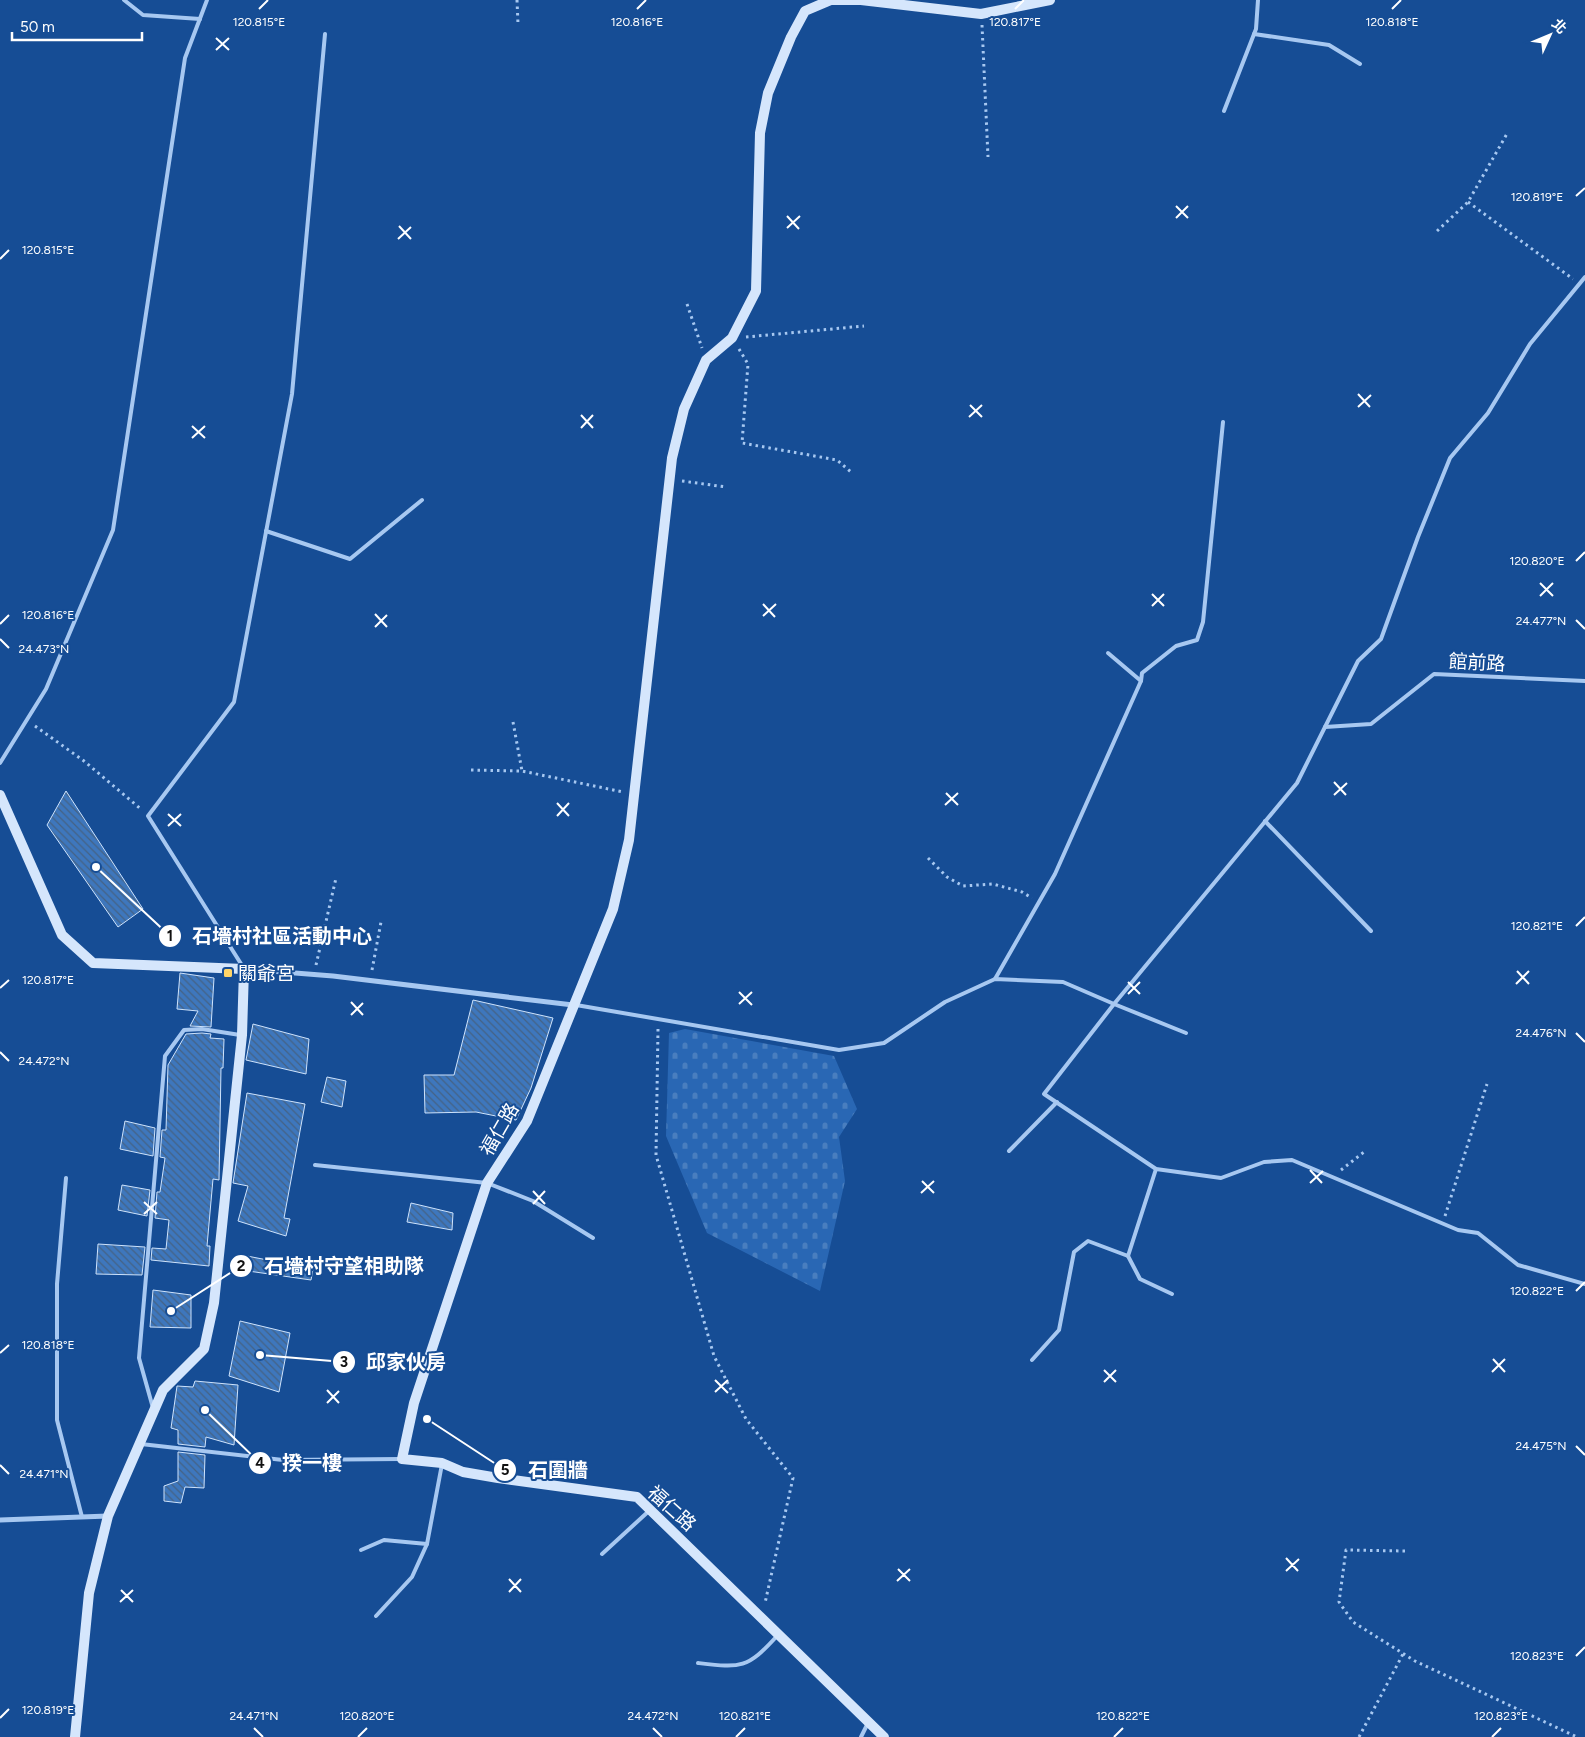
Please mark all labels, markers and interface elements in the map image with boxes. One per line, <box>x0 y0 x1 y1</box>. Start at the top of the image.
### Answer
scale bar <box>12 10 142 42</box>
north arrow <box>1525 10 1575 60</box>
text: 120.815°E <box>233 15 285 29</box>
text: 120.816°E <box>611 15 663 29</box>
text: 120.817°E <box>989 15 1041 29</box>
text: 120.818°E <box>1365 15 1419 29</box>
text: 北 <box>1548 15 1570 37</box>
text: 50 m <box>20 18 55 36</box>
text: 120.819°E <box>1511 190 1563 204</box>
text: 120.815°E <box>22 243 74 257</box>
text: 120.820°E <box>1509 554 1565 568</box>
text: 120.816°E <box>22 608 74 622</box>
text: 24.477°N <box>1516 614 1566 628</box>
text: 24.473°N <box>19 642 69 656</box>
street label: 館前路 <box>1448 650 1506 675</box>
callout: 石墻村社區活動中心 <box>157 918 382 953</box>
text: 120.821°E <box>1511 919 1563 933</box>
text: 石墻村社區活動中心 <box>192 924 372 948</box>
text: 1 <box>167 927 173 945</box>
place label: 關爺宮 <box>238 962 295 985</box>
marker: 關爺宮 <box>222 967 234 979</box>
text: 120.817°E <box>22 973 74 987</box>
text: 24.476°N <box>1515 1026 1567 1040</box>
text: 24.472°N <box>19 1054 69 1068</box>
street label: 福仁路 <box>475 1099 524 1160</box>
callout: 石墻村守望相助隊 <box>229 1249 434 1284</box>
text: 石墻村守望相助隊 <box>264 1254 424 1278</box>
text: 2 <box>237 1257 246 1275</box>
text: 120.822°E <box>1510 1284 1564 1298</box>
text: 120.818°E <box>21 1338 75 1352</box>
callout: 邱家伙房 <box>331 1345 456 1380</box>
text: 邱家伙房 <box>366 1350 446 1374</box>
text: 3 <box>340 1353 348 1371</box>
text: 24.475°N <box>1515 1439 1567 1453</box>
callout: 揆一樓 <box>247 1445 352 1480</box>
text: 揆一樓 <box>282 1451 342 1475</box>
callout: 石圍牆 <box>493 1452 598 1487</box>
text: 4 <box>255 1454 265 1472</box>
text: 石圍牆 <box>528 1458 588 1482</box>
text: 5 <box>501 1461 510 1479</box>
text: 24.471°N <box>19 1467 69 1481</box>
street label: 福仁路 <box>643 1481 701 1536</box>
text: 120.823°E <box>1510 1649 1564 1663</box>
text: 120.819°E <box>22 1703 74 1717</box>
text: 24.471°N <box>229 1709 279 1723</box>
text: 120.820°E <box>339 1709 395 1723</box>
text: 24.472°N <box>628 1709 678 1723</box>
text: 120.821°E <box>719 1709 771 1723</box>
text: 120.822°E <box>1096 1709 1150 1723</box>
text: 120.823°E <box>1474 1709 1528 1723</box>

